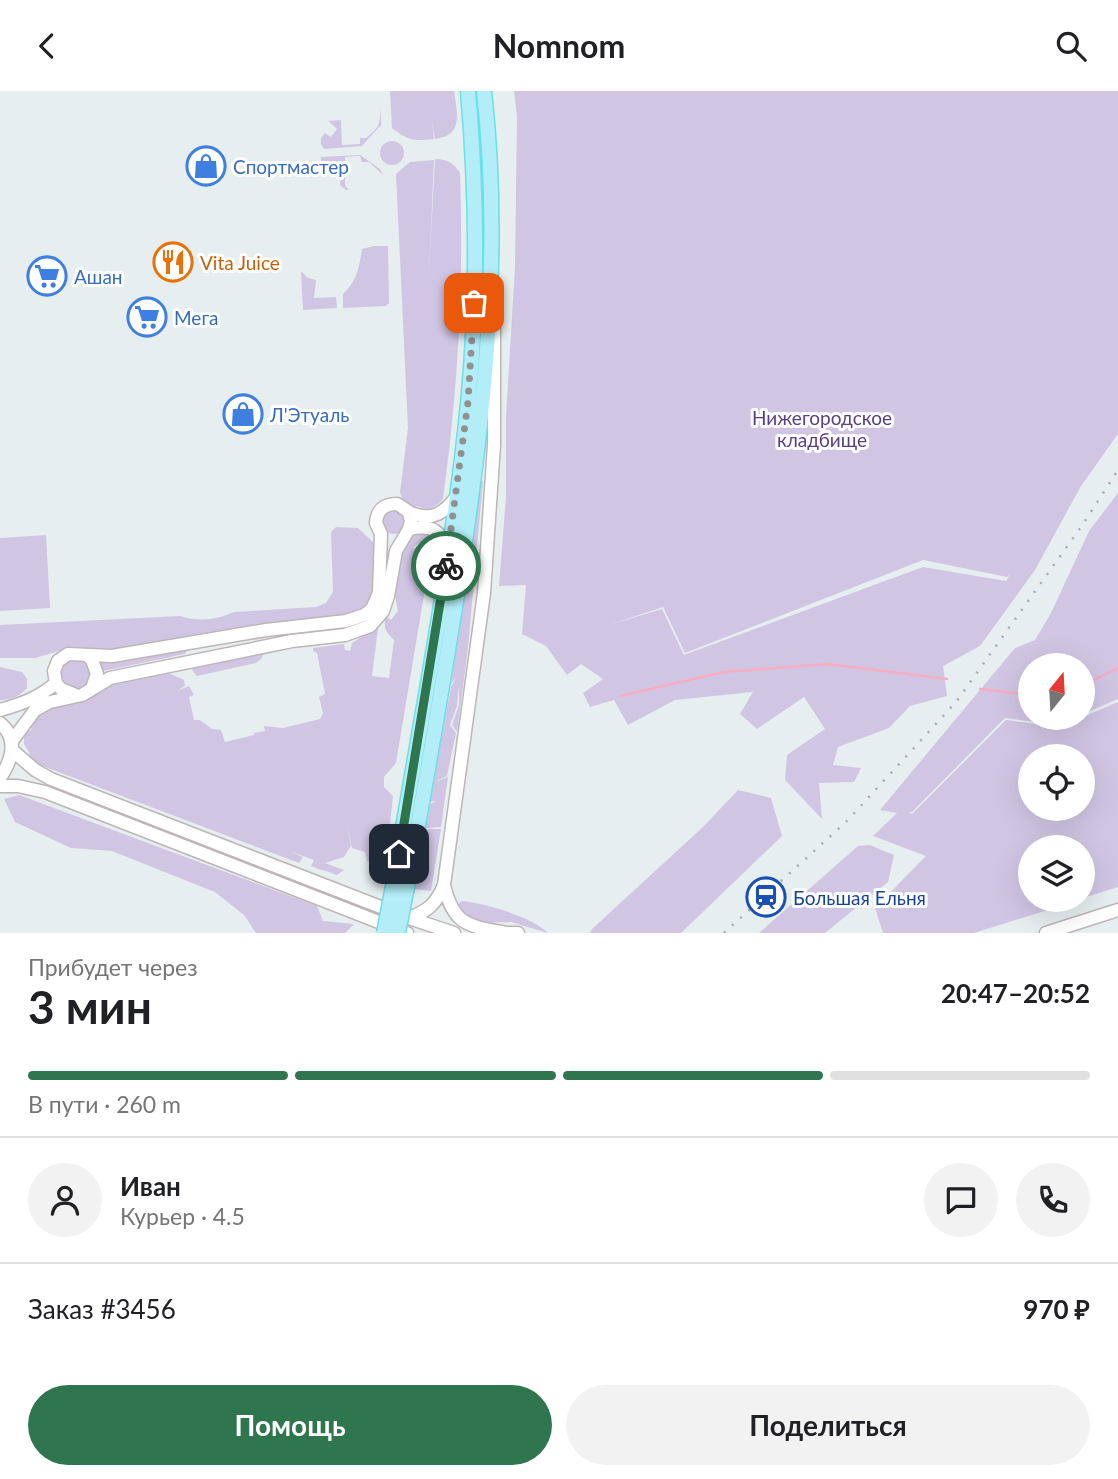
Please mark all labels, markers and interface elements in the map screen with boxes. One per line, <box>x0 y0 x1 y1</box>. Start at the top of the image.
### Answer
text: Nomnom <box>493 26 625 65</box>
icon: back <box>28 27 66 65</box>
icon: search <box>1052 27 1090 65</box>
shop icon: Спортмастер <box>185 145 227 187</box>
place label: Спортмастер <box>233 155 349 178</box>
restaurant icon: Vita Juice <box>152 241 194 283</box>
place label: Vita Juice <box>200 251 280 274</box>
supermarket icon: Ашан <box>26 255 68 297</box>
place label: Ашан <box>74 265 123 288</box>
pin <box>444 273 504 333</box>
icon: bag <box>455 284 493 322</box>
supermarket icon: Мега <box>126 296 168 338</box>
place label: Мега <box>174 306 219 329</box>
shop icon: Л'Этуаль <box>222 393 264 435</box>
place label: Л'Этуаль <box>269 403 349 426</box>
park label: Нижегородское кладбище <box>752 406 892 451</box>
courier <box>411 531 481 601</box>
icon: bike <box>427 547 465 585</box>
north arrow <box>1018 653 1096 730</box>
map controls <box>1018 653 1095 912</box>
button: locate <box>1018 744 1095 821</box>
pin <box>369 824 429 884</box>
icon: home <box>380 835 418 873</box>
button: layers <box>1018 835 1095 912</box>
station icon: Большая Ельня <box>745 876 787 918</box>
place label: Большая Ельня <box>793 886 926 909</box>
text: Прибудет через <box>28 953 198 981</box>
text: 20:47–20:52 <box>941 977 1090 1009</box>
text: 3 мин <box>28 979 152 1034</box>
text: В пути · 260 m <box>28 1090 181 1118</box>
button: person <box>28 1163 102 1237</box>
button: chat <box>924 1163 998 1237</box>
button: phone <box>1016 1163 1090 1237</box>
text: Иван <box>120 1170 181 1202</box>
text: Курьер · 4.5 <box>120 1202 245 1230</box>
text: Заказ #3456 <box>28 1293 176 1325</box>
text: 970 ₽ <box>1023 1293 1090 1325</box>
button: Помощь <box>28 1385 552 1465</box>
button: Поделиться <box>566 1385 1090 1465</box>

